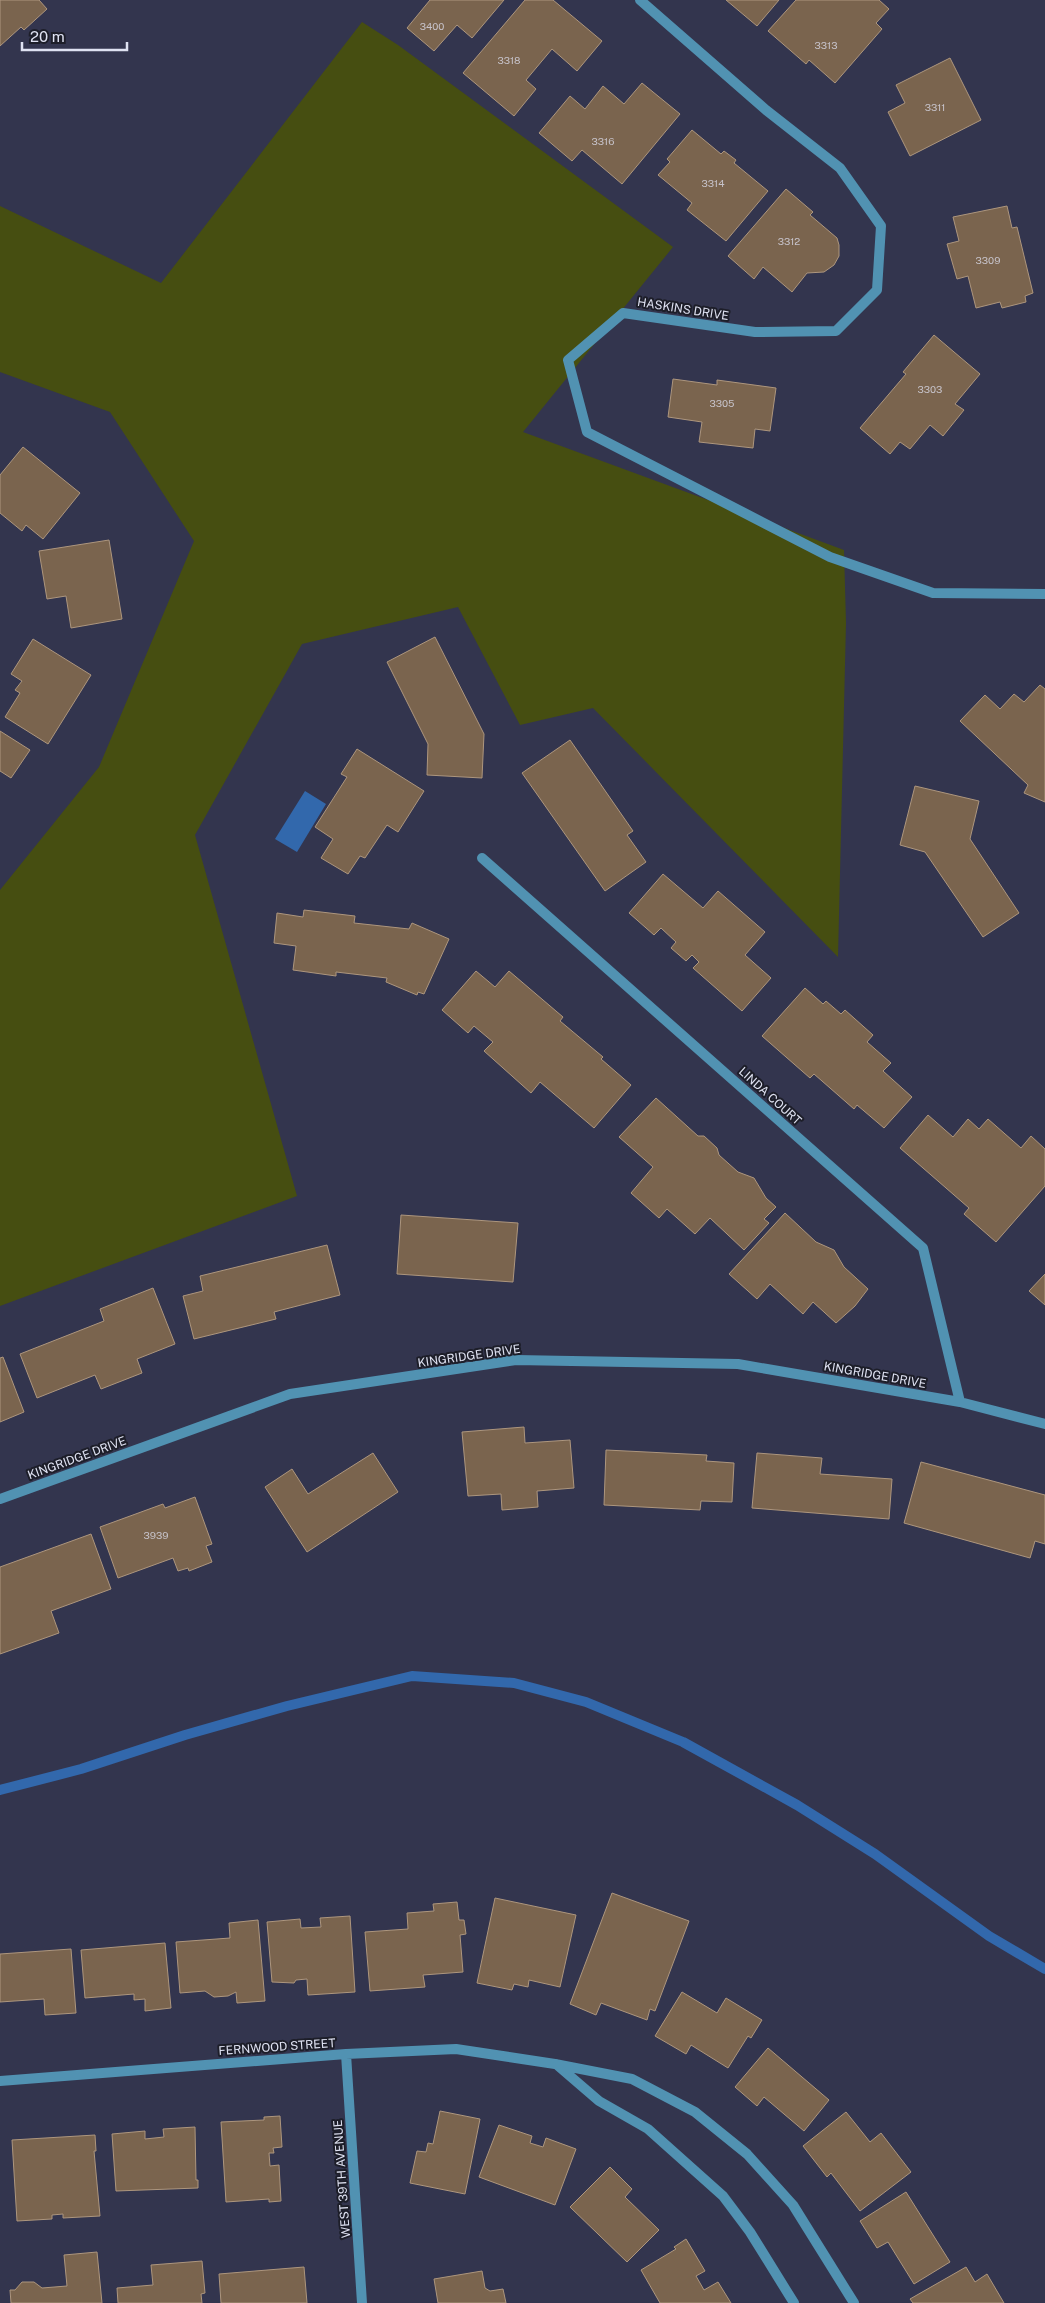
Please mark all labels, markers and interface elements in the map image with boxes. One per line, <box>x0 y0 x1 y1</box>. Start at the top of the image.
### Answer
scale bar <box>22 20 128 52</box>
house number: 3400 <box>420 20 444 32</box>
text: 20 m <box>30 28 65 45</box>
house number: 3313 <box>815 39 837 51</box>
house number: 3318 <box>497 54 521 66</box>
house number: 3311 <box>925 101 945 113</box>
house number: 3316 <box>592 135 614 147</box>
house number: 3314 <box>702 177 724 189</box>
house number: 3312 <box>778 235 800 247</box>
house number: 3309 <box>976 254 1000 266</box>
street label: HASKINS DRIVE <box>636 295 730 323</box>
house number: 3303 <box>918 383 942 395</box>
house number: 3305 <box>710 397 735 409</box>
street label: LINDA COURT <box>736 1064 804 1128</box>
street label: KINGRIDGE DRIVE <box>417 1342 521 1370</box>
street label: KINGRIDGE DRIVE <box>823 1359 927 1391</box>
street label: KINGRIDGE DRIVE <box>26 1434 128 1482</box>
house number: 3939 <box>144 1529 168 1541</box>
street label: FERNWOOD STREET <box>218 2036 336 2058</box>
street label: WEST 39TH AVENUE <box>331 2119 353 2239</box>

